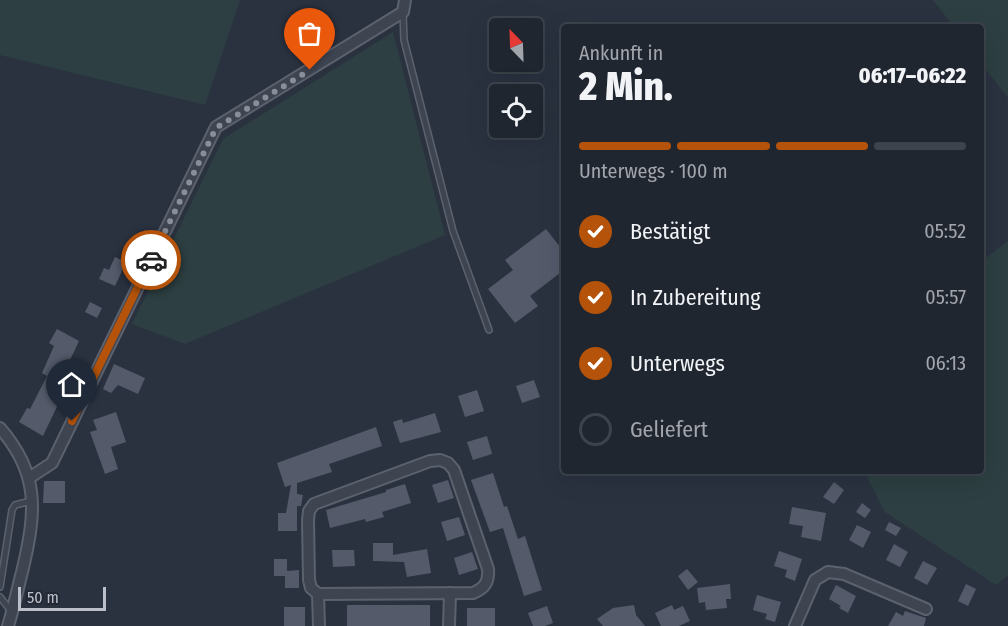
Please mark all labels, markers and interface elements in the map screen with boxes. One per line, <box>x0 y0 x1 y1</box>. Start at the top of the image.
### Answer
pin <box>284 8 335 70</box>
icon: bag <box>293 17 326 50</box>
north arrow <box>489 18 543 72</box>
map controls <box>489 18 543 138</box>
text: Ankunft in <box>579 41 663 65</box>
text: 06:17–06:22 <box>859 62 966 89</box>
text: 2 Min. <box>579 64 673 110</box>
button: locate <box>489 84 543 138</box>
text: Unterwegs · 100 m <box>579 159 728 183</box>
icon: check <box>579 215 612 248</box>
text: Bestätigt <box>630 218 710 245</box>
text: 05:52 <box>924 219 966 243</box>
courier <box>121 230 181 290</box>
icon: car <box>135 244 168 277</box>
icon: check <box>579 281 612 314</box>
text: In Zubereitung <box>630 284 761 311</box>
text: 05:57 <box>925 285 966 309</box>
icon: check <box>579 347 612 380</box>
text: Unterwegs <box>630 350 725 377</box>
text: 06:13 <box>925 351 966 375</box>
pin <box>46 359 97 421</box>
icon: home <box>55 368 88 401</box>
text: Geliefert <box>630 416 708 443</box>
scale bar <box>18 584 106 612</box>
text: 50 m <box>27 588 59 607</box>

